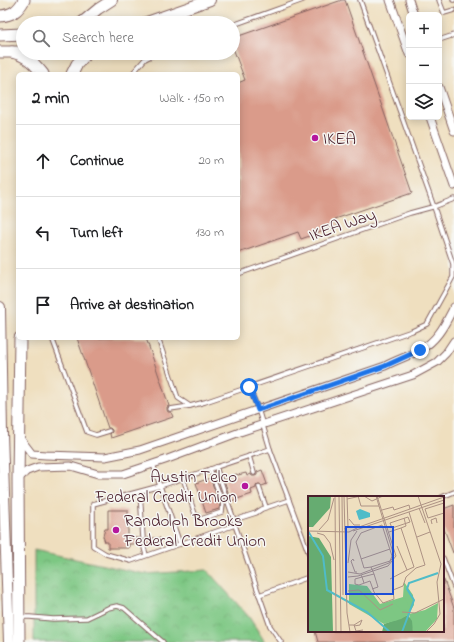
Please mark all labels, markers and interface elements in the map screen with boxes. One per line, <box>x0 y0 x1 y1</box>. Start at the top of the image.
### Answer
map controls <box>406 12 442 120</box>
button: + <box>406 12 442 48</box>
search box <box>16 16 240 60</box>
icon: search <box>30 27 52 49</box>
text: Search here <box>62 27 134 49</box>
button: − <box>406 48 442 84</box>
button: layers <box>406 84 442 120</box>
text: 2 min <box>32 86 69 111</box>
text: Walk · 150 m <box>159 89 224 108</box>
place label: IKEA <box>323 127 356 152</box>
marker: IKEA <box>310 133 320 143</box>
icon: ahead <box>32 150 54 172</box>
text: Continue <box>70 150 124 172</box>
text: 20 m <box>199 151 224 170</box>
street label: IKEA Way <box>306 202 380 249</box>
icon: left <box>32 222 54 244</box>
text: Turn left <box>70 222 123 244</box>
text: 130 m <box>196 223 224 242</box>
icon: arrive <box>32 294 54 316</box>
text: Arrive at destination <box>70 294 194 316</box>
route end <box>411 341 429 359</box>
route start <box>240 378 258 396</box>
place label: Austin Telco Federal Credit Union <box>94 465 237 510</box>
marker: Austin Telco Federal Credit Union <box>240 481 250 491</box>
inset map <box>308 496 444 632</box>
place label: Randolph Brooks Federal Credit Union <box>123 509 266 554</box>
marker: Randolph Brooks Federal Credit Union <box>111 525 121 535</box>

